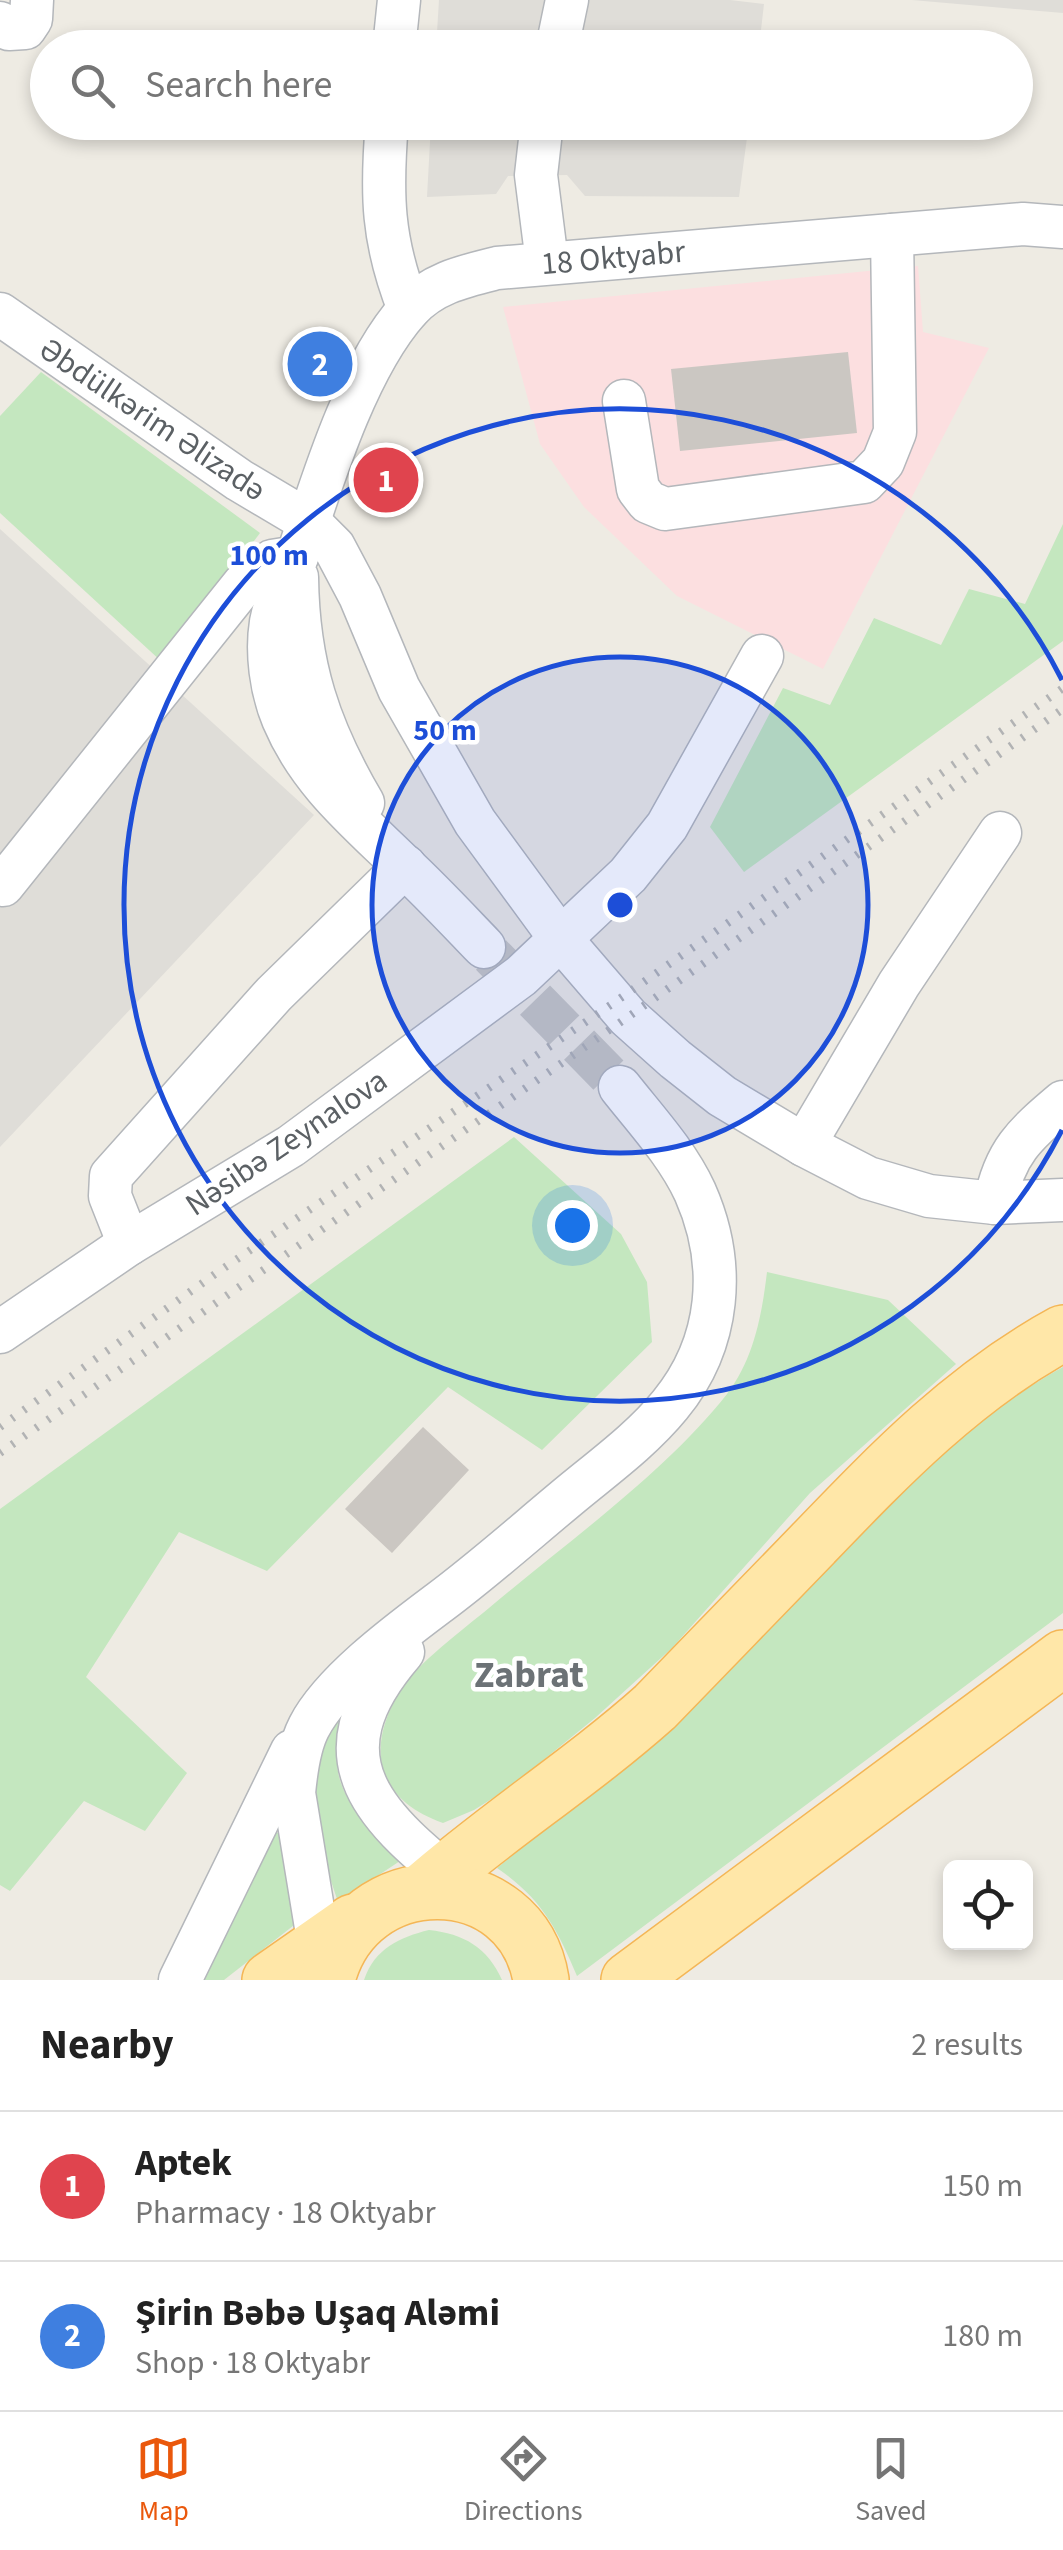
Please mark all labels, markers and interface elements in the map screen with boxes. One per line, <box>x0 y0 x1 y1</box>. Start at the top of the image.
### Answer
search box <box>30 30 1033 140</box>
icon: search <box>65 58 120 113</box>
text: Search here <box>145 58 332 112</box>
street label: 18 Oktyabr <box>539 229 688 287</box>
pin: 2 <box>288 326 352 402</box>
street label: Əbdülkərim Əlizadə <box>30 327 275 513</box>
pin: 1 <box>354 442 418 518</box>
text: 100 m <box>229 534 309 577</box>
text: 50 m <box>413 709 477 752</box>
centre of rings <box>602 887 638 923</box>
street label: Nəsibə Zeynalova <box>176 1058 397 1228</box>
your location <box>547 1200 598 1251</box>
district label: Zabrat <box>474 1648 584 1702</box>
map controls <box>943 1860 1033 1950</box>
button: locate <box>943 1860 1033 1950</box>
text: Nearby <box>40 2015 174 2075</box>
text: 2 results <box>911 2022 1023 2068</box>
text: Aptek <box>135 2136 232 2190</box>
text: 1 <box>64 2163 81 2209</box>
text: 150 m <box>942 2163 1023 2209</box>
text: Pharmacy · 18 Oktyabr <box>135 2190 436 2236</box>
text: Şirin Bəbə Uşaq Aləmi <box>135 2286 500 2340</box>
text: 2 <box>64 2313 81 2359</box>
text: 180 m <box>942 2313 1023 2359</box>
text: Shop · 18 Oktyabr <box>135 2340 370 2386</box>
tab: Map <box>136 2431 191 2531</box>
tab: Directions <box>464 2431 583 2531</box>
tab: Saved <box>855 2431 927 2531</box>

